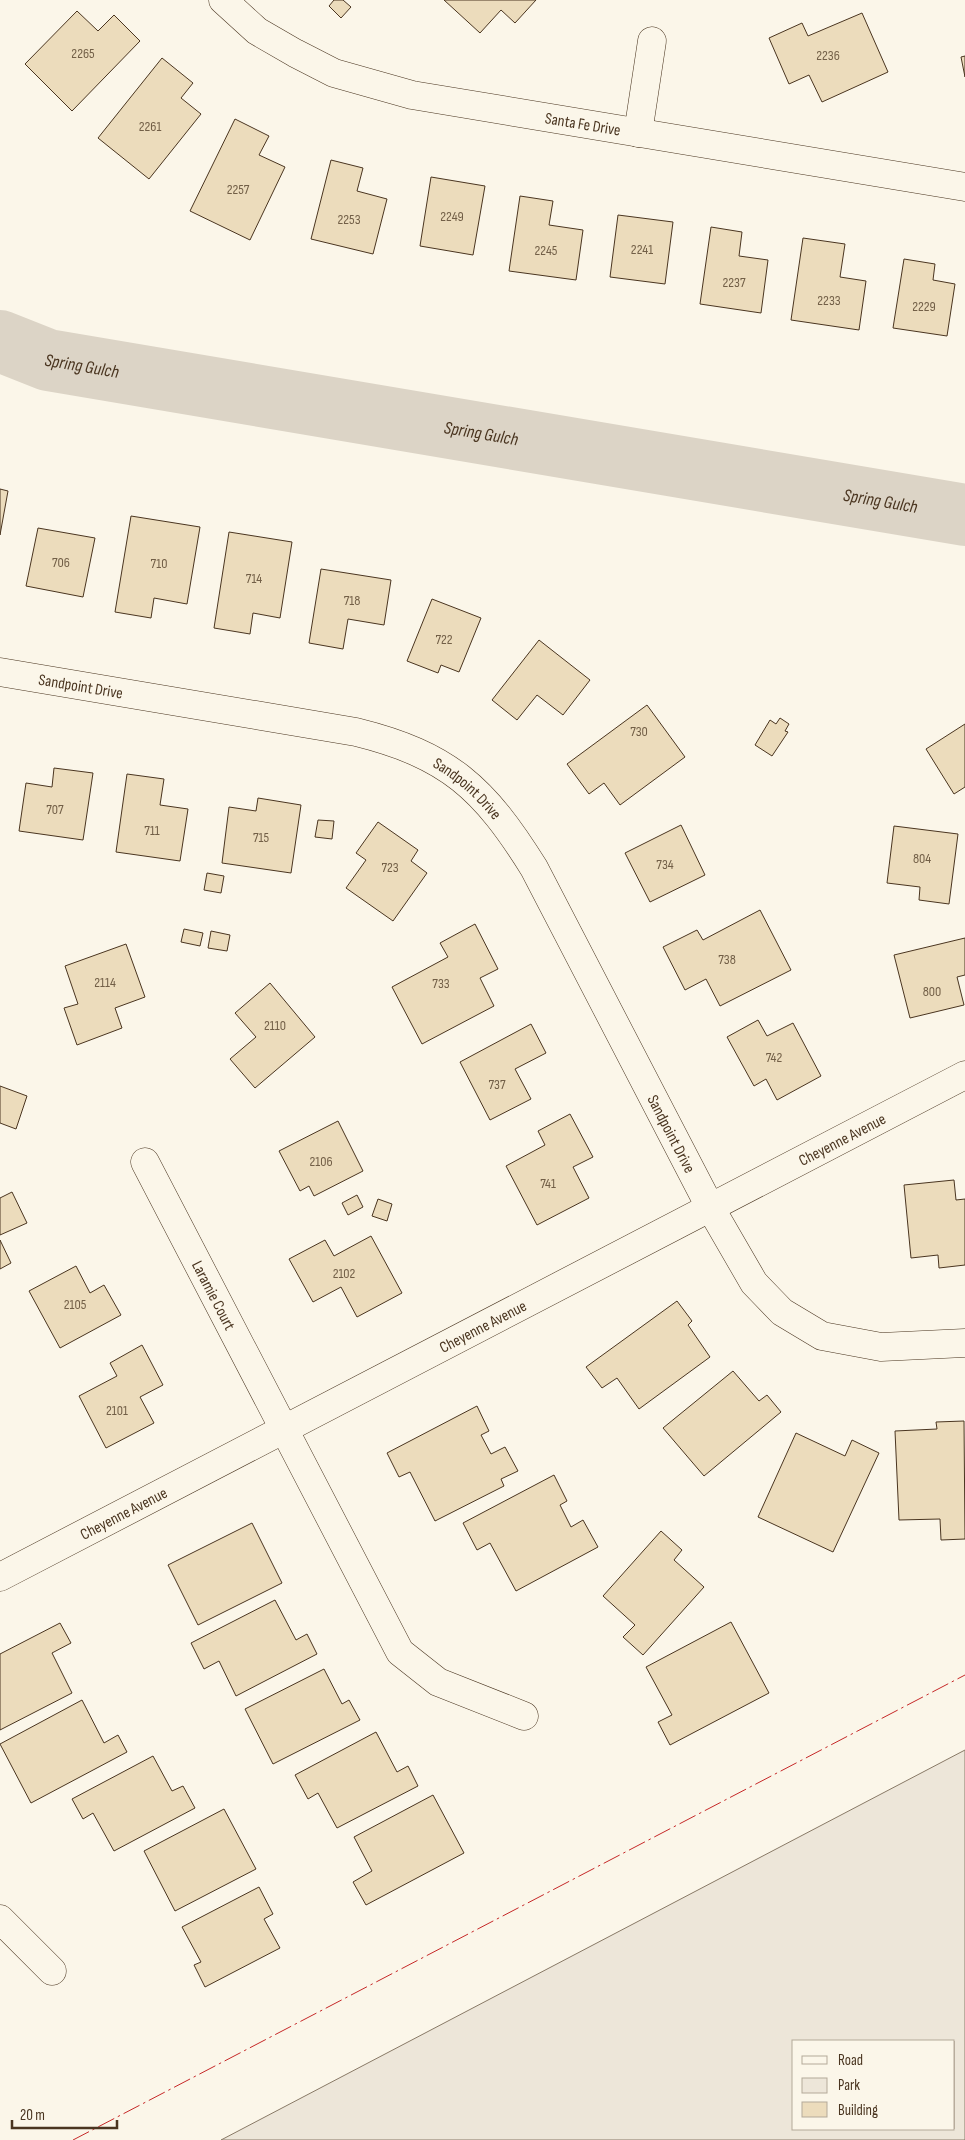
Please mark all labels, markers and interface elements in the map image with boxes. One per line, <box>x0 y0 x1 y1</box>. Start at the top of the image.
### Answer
house number: 2265 <box>71 45 95 62</box>
house number: 2236 <box>816 47 840 64</box>
street label: Santa Fe Drive <box>543 109 622 141</box>
house number: 2261 <box>139 118 161 135</box>
house number: 2257 <box>227 181 250 198</box>
house number: 2249 <box>440 208 464 225</box>
house number: 2253 <box>337 211 361 228</box>
house number: 2241 <box>631 241 653 258</box>
house number: 2245 <box>535 242 558 259</box>
house number: 2237 <box>722 274 746 291</box>
house number: 2233 <box>817 292 841 309</box>
house number: 2229 <box>912 298 936 315</box>
water label: Spring Gulch <box>43 350 121 383</box>
water label: Spring Gulch <box>442 417 520 450</box>
water label: Spring Gulch <box>842 485 920 518</box>
house number: 706 <box>52 554 70 571</box>
house number: 710 <box>151 555 167 572</box>
house number: 714 <box>246 570 262 587</box>
house number: 718 <box>344 592 360 609</box>
house number: 722 <box>435 631 453 648</box>
street label: Sandpoint Drive <box>37 671 124 704</box>
house number: 730 <box>630 723 648 740</box>
street label: Sandpoint Drive <box>429 754 505 824</box>
house number: 707 <box>46 801 64 818</box>
house number: 711 <box>144 822 160 839</box>
house number: 715 <box>253 829 269 846</box>
house number: 804 <box>913 850 931 867</box>
house number: 734 <box>656 856 674 873</box>
house number: 723 <box>381 859 399 876</box>
house number: 738 <box>718 951 736 968</box>
house number: 2114 <box>94 974 116 991</box>
house number: 733 <box>432 975 450 992</box>
house number: 800 <box>923 983 941 1000</box>
house number: 2110 <box>264 1017 286 1034</box>
house number: 742 <box>766 1049 783 1066</box>
house number: 737 <box>488 1076 506 1093</box>
street label: Sandpoint Drive <box>642 1092 699 1176</box>
street label: Cheyenne Avenue <box>796 1110 889 1171</box>
house number: 2106 <box>309 1153 333 1170</box>
house number: 741 <box>540 1175 556 1192</box>
street label: Laramie Court <box>187 1258 239 1334</box>
house number: 2102 <box>333 1265 356 1282</box>
house number: 2105 <box>64 1296 87 1313</box>
street label: Cheyenne Avenue <box>437 1297 530 1358</box>
house number: 2101 <box>106 1402 128 1419</box>
street label: Cheyenne Avenue <box>77 1484 171 1545</box>
legend <box>792 2040 955 2130</box>
text: Road <box>838 2051 863 2070</box>
text: Park <box>838 2076 860 2095</box>
scale bar <box>12 2098 118 2130</box>
text: Building <box>838 2101 878 2120</box>
text: 20 m <box>20 2106 45 2125</box>

